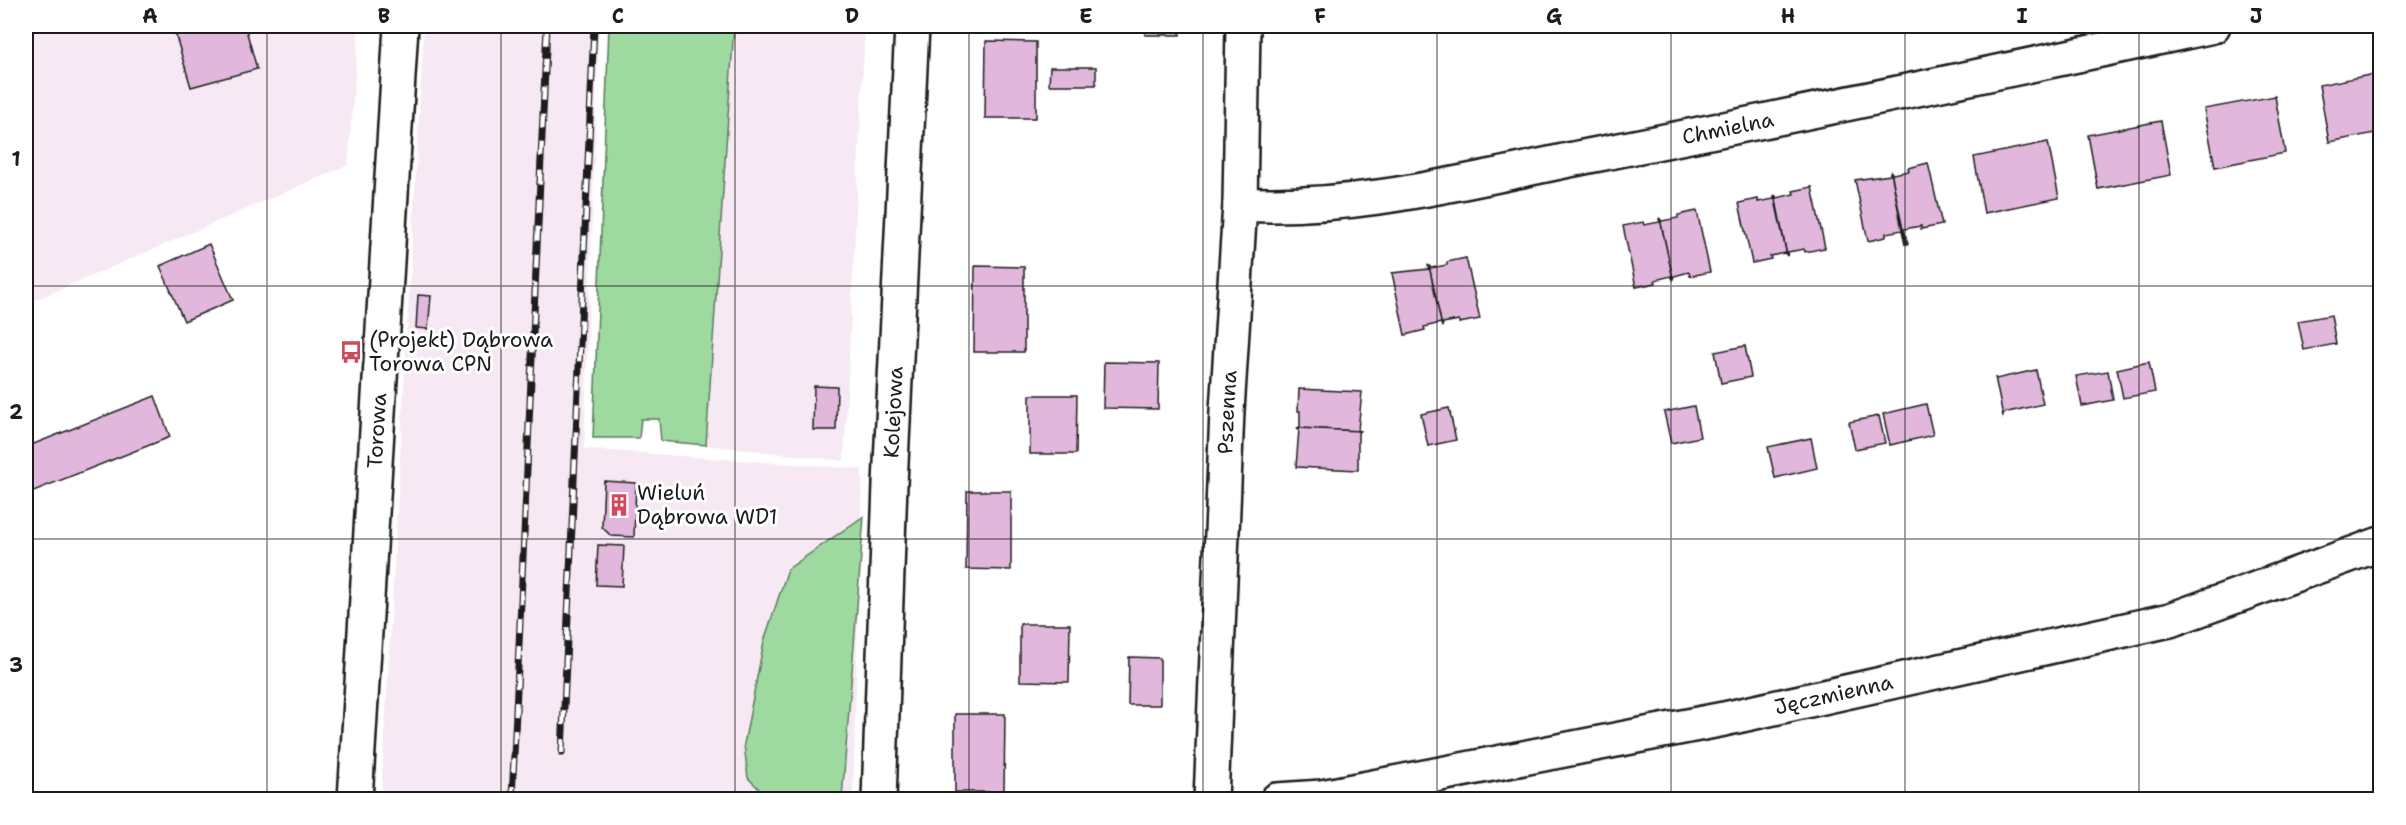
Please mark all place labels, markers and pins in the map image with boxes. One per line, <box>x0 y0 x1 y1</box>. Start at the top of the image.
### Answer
place label: (Projekt) Dąbrowa Torowa CPN <box>369 326 553 378</box>
bus stop icon: (Projekt) Dąbrowa Torowa CPN <box>338 339 364 365</box>
place label: Wieluń Dąbrowa WD1 <box>637 479 777 531</box>
building icon: Wieluń Dąbrowa WD1 <box>606 492 632 518</box>

